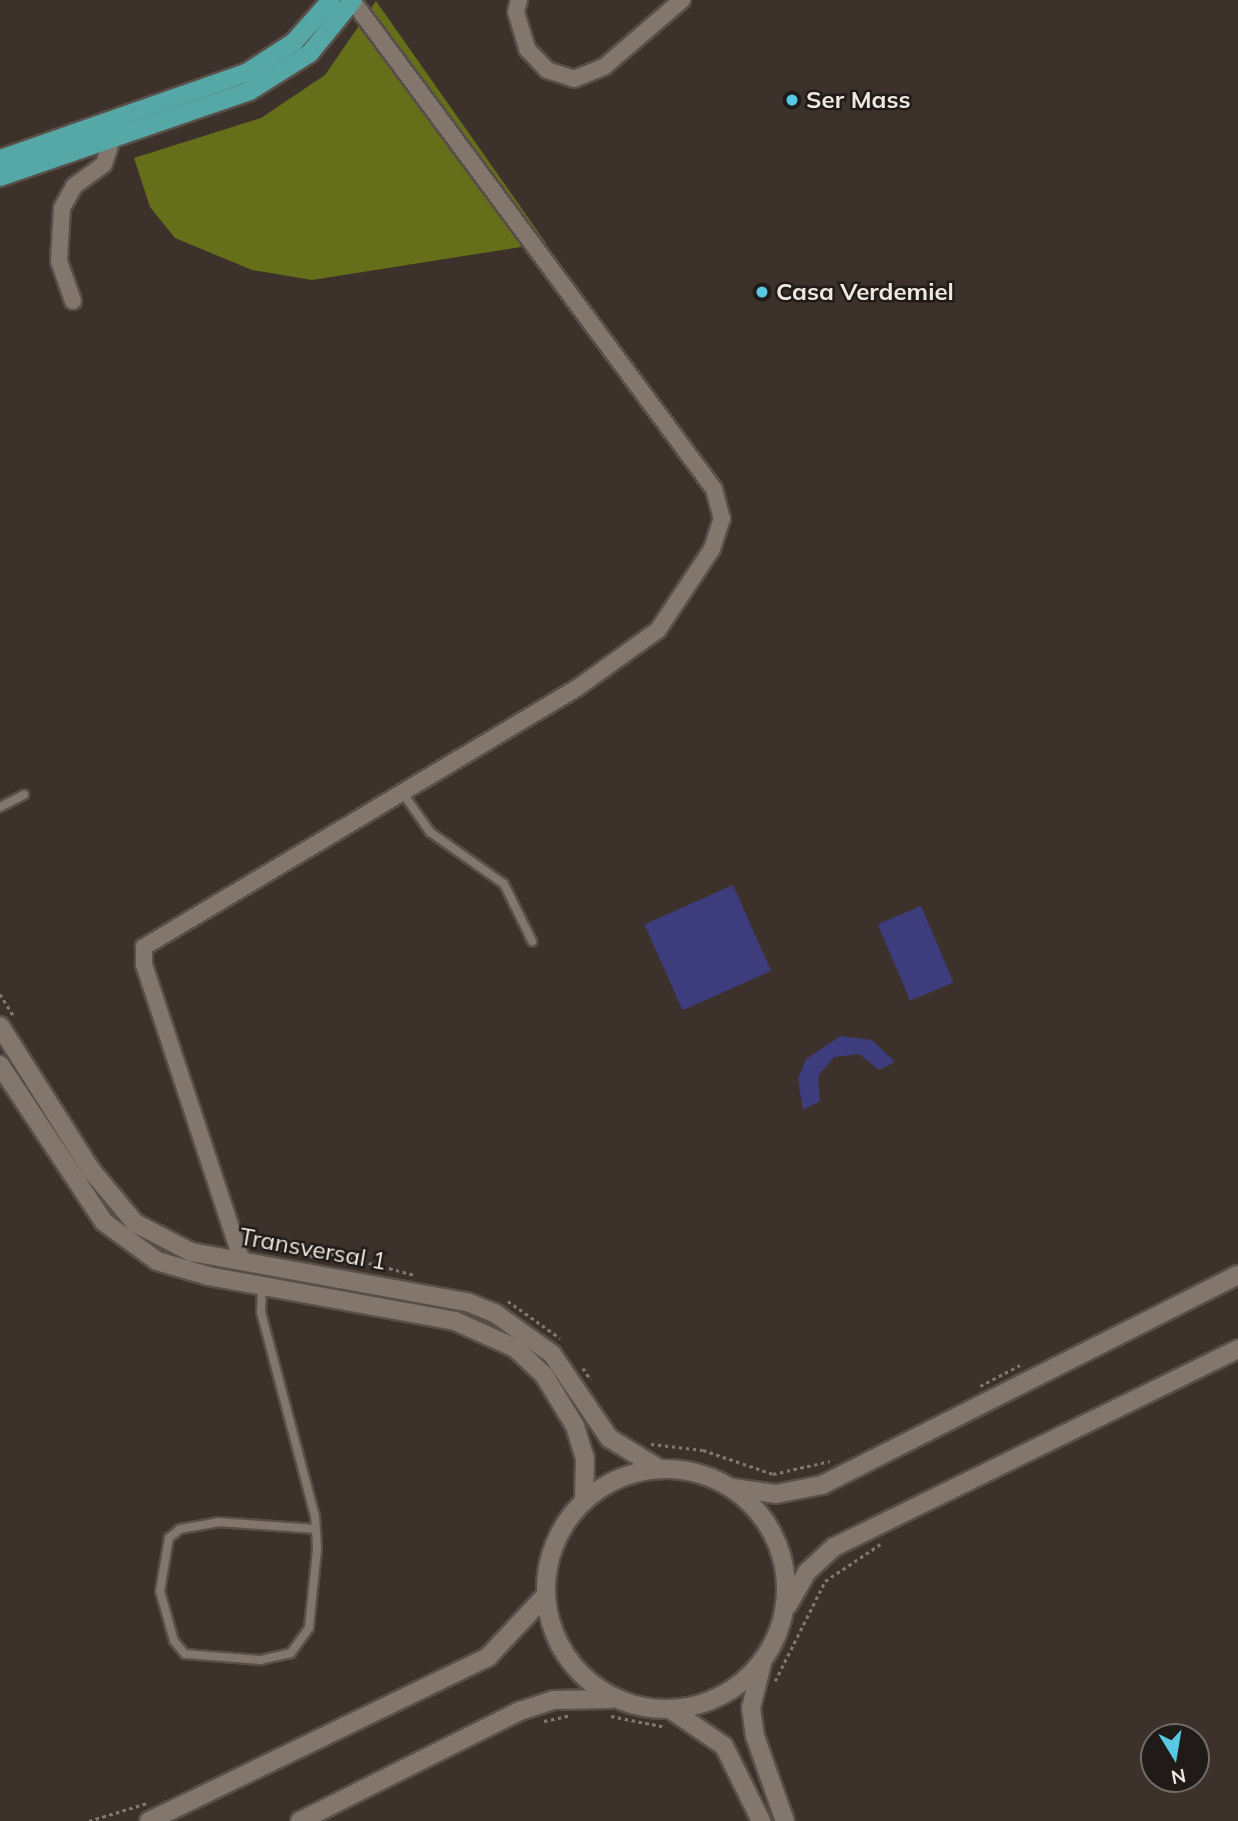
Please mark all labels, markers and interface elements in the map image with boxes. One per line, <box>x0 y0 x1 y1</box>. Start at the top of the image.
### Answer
place label: Ser Mass <box>806 86 910 114</box>
marker: Ser Mass <box>784 92 800 108</box>
place label: Casa Verdemiel <box>776 278 954 306</box>
marker: Casa Verdemiel <box>754 284 770 300</box>
street label: Transversal 1 <box>237 1222 389 1276</box>
north arrow <box>1140 1723 1210 1793</box>
text: N <box>1169 1764 1188 1790</box>

